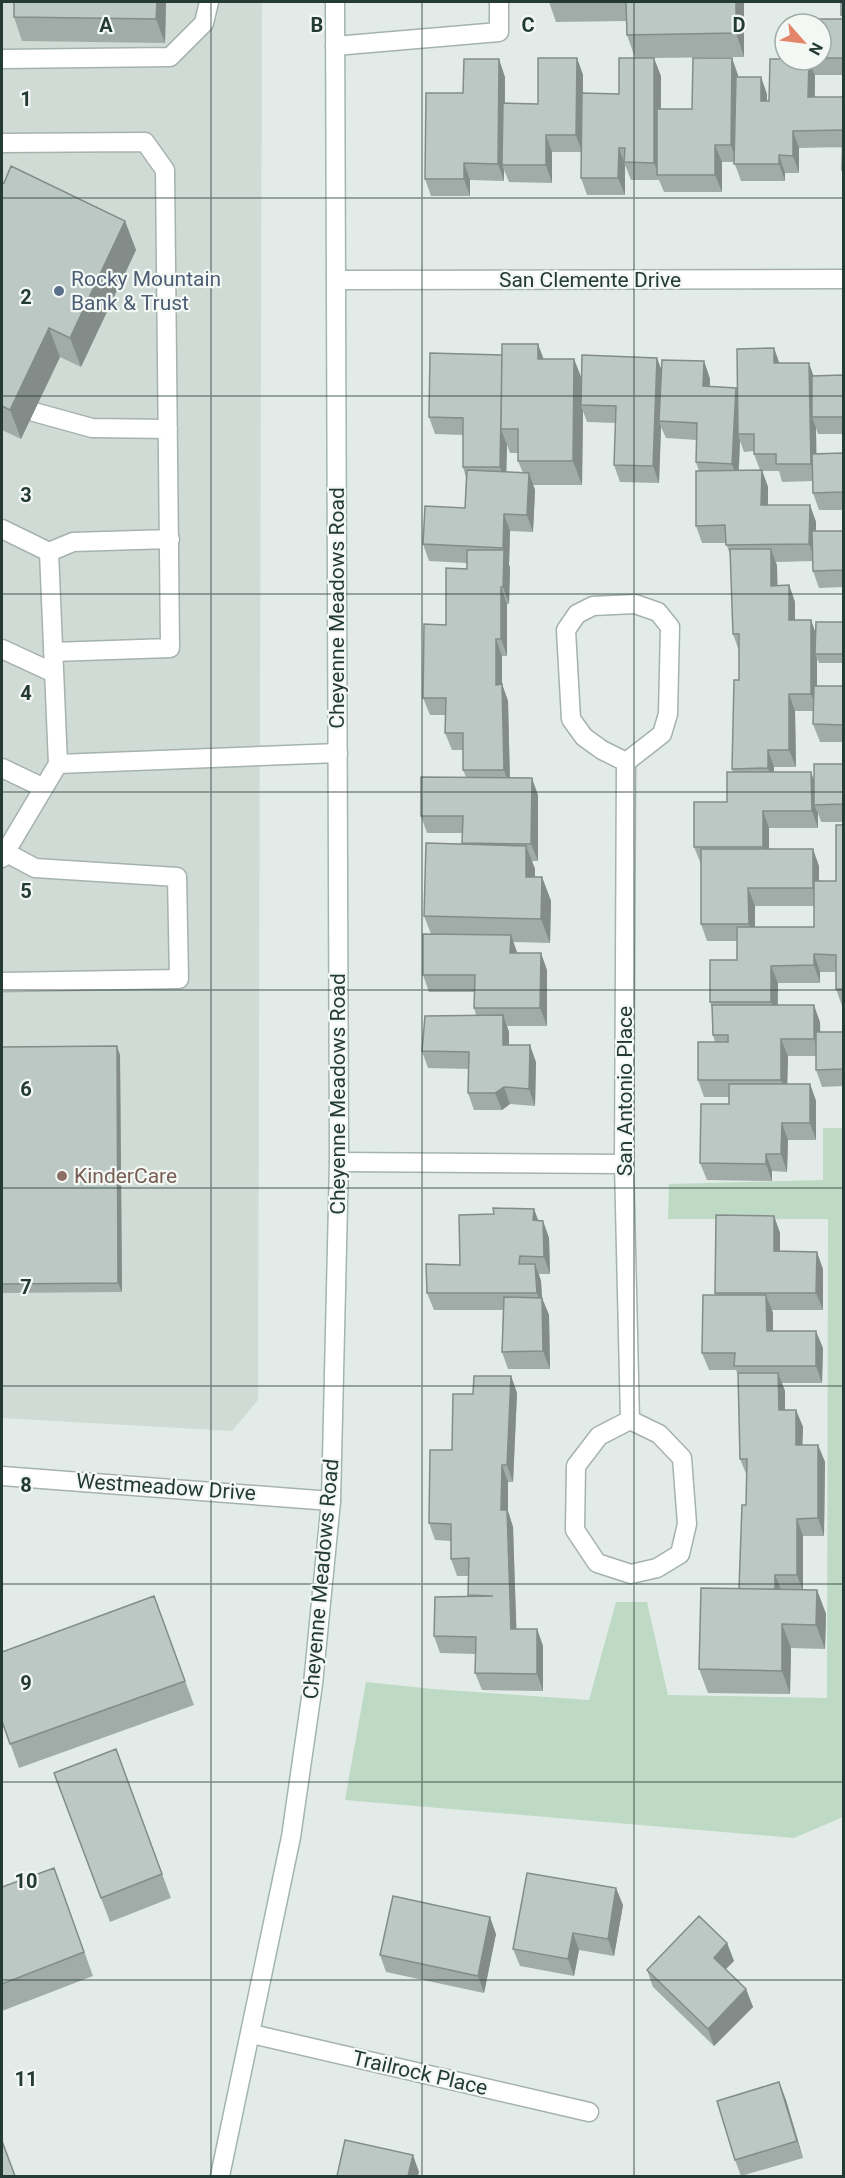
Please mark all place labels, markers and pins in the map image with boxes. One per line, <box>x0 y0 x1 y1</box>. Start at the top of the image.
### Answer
place label: Rocky Mountain Bank & Trust <box>71 267 221 315</box>
marker: Rocky Mountain Bank & Trust <box>52 284 66 298</box>
place label: KinderCare <box>74 1164 177 1188</box>
marker: KinderCare <box>55 1169 69 1183</box>

